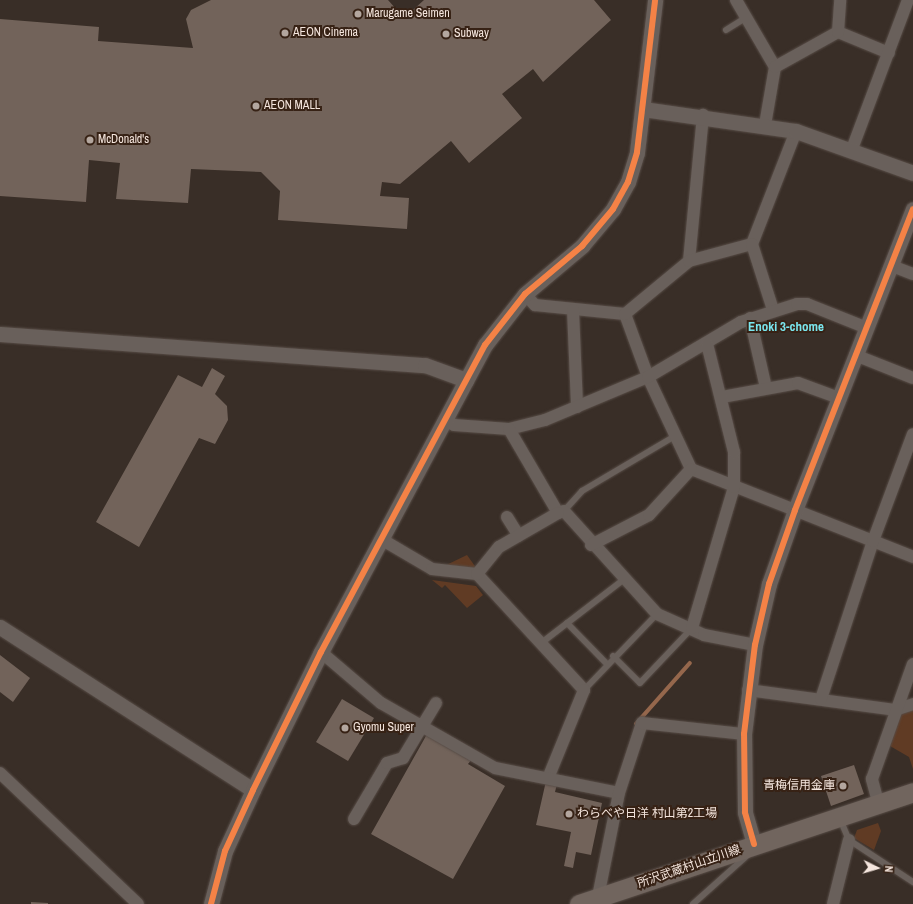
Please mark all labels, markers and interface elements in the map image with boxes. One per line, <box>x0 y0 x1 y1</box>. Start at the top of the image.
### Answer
place label: Marugame Seimen <box>366 7 450 21</box>
marker: Marugame Seimen <box>353 9 363 19</box>
place label: AEON Cinema <box>293 26 358 40</box>
place label: Subway <box>454 27 489 41</box>
marker: AEON Cinema <box>280 28 290 38</box>
marker: Subway <box>441 29 451 39</box>
place label: AEON MALL <box>264 99 320 113</box>
marker: AEON MALL <box>251 101 261 111</box>
place label: McDonald's <box>98 133 149 147</box>
marker: McDonald's <box>85 135 95 145</box>
district label: Enoki 3-chome <box>748 319 824 335</box>
place label: Gyomu Super <box>353 721 414 735</box>
marker: Gyomu Super <box>340 723 350 733</box>
place label: 青梅信用金庫 <box>763 779 835 793</box>
marker: 青梅信用金庫 <box>838 781 848 791</box>
place label: わらべや日洋 村山第2工場 <box>577 807 717 821</box>
marker: わらべや日洋 村山第2工場 <box>564 809 574 819</box>
street label: 所沢武蔵村山立川線 <box>636 843 742 891</box>
north arrow <box>857 848 897 888</box>
text: N <box>882 865 896 873</box>

